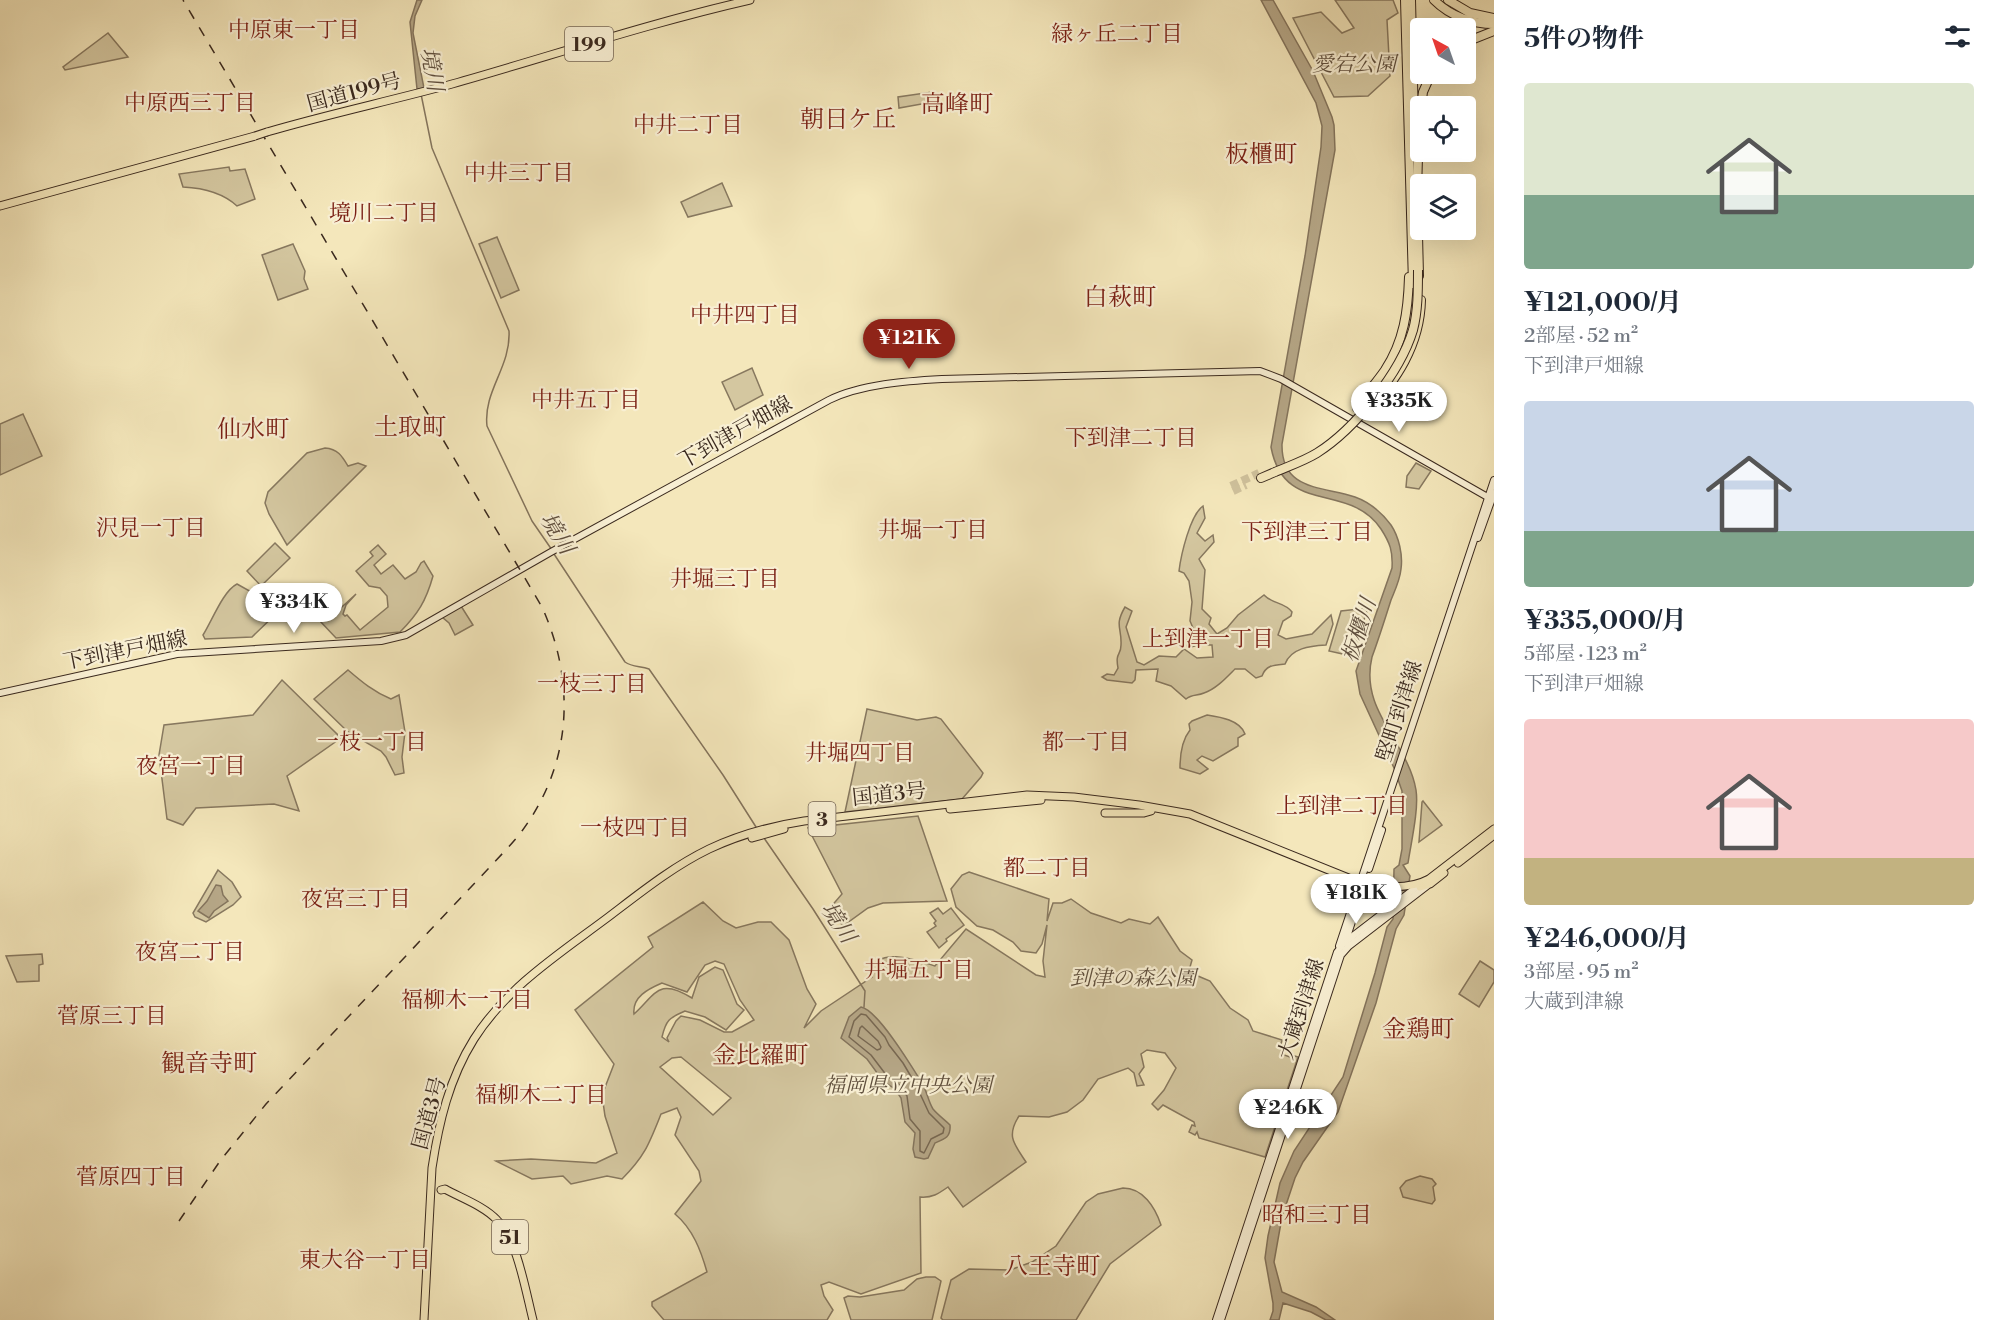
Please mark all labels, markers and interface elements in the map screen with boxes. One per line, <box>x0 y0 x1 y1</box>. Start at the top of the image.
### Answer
district label: 中原東一丁目 <box>228 17 360 44</box>
north arrow <box>1410 18 1476 84</box>
map controls <box>1410 18 1476 240</box>
icon: filters <box>1941 20 1974 53</box>
district label: 緑ヶ丘二丁目 <box>1051 21 1183 48</box>
text: 5件の物件 <box>1524 23 1644 55</box>
road number: 199 <box>565 27 613 61</box>
water label: 境川 <box>414 45 449 95</box>
park label: 愛宕公園 <box>1312 52 1399 78</box>
street label: 国道199号 <box>304 68 404 118</box>
district label: 中原西三丁目 <box>124 90 256 117</box>
district label: 高峰町 <box>921 90 993 120</box>
button: locate <box>1410 96 1476 162</box>
district label: 朝日ケ丘 <box>800 105 896 135</box>
district label: 中井二丁目 <box>633 112 743 139</box>
icon: home <box>1695 122 1803 230</box>
district label: 板櫃町 <box>1225 140 1297 170</box>
district label: 中井三丁目 <box>464 160 574 187</box>
button: layers <box>1410 174 1476 240</box>
district label: 境川二丁目 <box>329 200 439 227</box>
district label: 白萩町 <box>1084 283 1156 313</box>
text: ¥121,000/月 <box>1524 287 1682 319</box>
district label: 中井四丁目 <box>690 302 800 329</box>
pin: ¥121K <box>867 319 951 370</box>
text: 2部屋 · 52 m² <box>1524 324 1638 349</box>
text: ¥121K <box>877 326 941 351</box>
text: 下到津戸畑線 <box>1524 354 1644 379</box>
pin: ¥335K <box>1357 382 1441 433</box>
district label: 中井五丁目 <box>531 387 641 414</box>
text: ¥335K <box>1365 389 1433 414</box>
street label: 下到津戸畑線 <box>674 391 797 475</box>
district label: 土取町 <box>374 413 446 443</box>
district label: 仙水町 <box>217 415 289 445</box>
district label: 下到津二丁目 <box>1065 425 1197 452</box>
icon: home <box>1695 440 1803 548</box>
water label: 境川 <box>534 508 581 561</box>
district label: 沢見一丁目 <box>96 515 206 542</box>
district label: 井堀一丁目 <box>878 517 988 544</box>
district label: 下到津三丁目 <box>1241 519 1373 546</box>
district label: 井堀三丁目 <box>670 566 780 593</box>
pin: ¥334K <box>252 583 336 634</box>
text: ¥334K <box>259 590 329 615</box>
water label: 板櫃川 <box>1336 593 1383 666</box>
text: ¥335,000/月 <box>1524 605 1687 637</box>
street label: 下到津戸畑線 <box>61 626 190 676</box>
district label: 上到津一丁目 <box>1142 626 1274 653</box>
text: 5部屋 · 123 m² <box>1524 642 1647 667</box>
street label: 堅町到津線 <box>1371 657 1429 765</box>
district label: 一枝三丁目 <box>537 671 647 698</box>
text: 下到津戸畑線 <box>1524 672 1644 697</box>
district label: 一枝一丁目 <box>317 729 427 756</box>
district label: 都一丁目 <box>1042 729 1130 756</box>
district label: 井堀四丁目 <box>805 740 915 767</box>
district label: 夜宮一丁目 <box>136 753 246 780</box>
icon: home <box>1695 758 1803 866</box>
street label: 国道3号 <box>851 778 928 812</box>
district label: 上到津二丁目 <box>1276 793 1408 820</box>
road number: 3 <box>808 802 836 836</box>
district label: 一枝四丁目 <box>580 815 690 842</box>
district label: 都二丁目 <box>1003 855 1091 882</box>
pin: ¥181K <box>1314 874 1398 925</box>
text: ¥181K <box>1325 881 1387 906</box>
district label: 夜宮三丁目 <box>301 886 411 913</box>
water label: 境川 <box>814 897 862 950</box>
text: ¥246,000/月 <box>1524 923 1690 955</box>
district label: 夜宮二丁目 <box>135 939 245 966</box>
street label: 大蔵到津線 <box>1273 955 1331 1063</box>
district label: 井堀五丁目 <box>864 957 974 984</box>
text: 3部屋 · 95 m² <box>1524 960 1638 985</box>
park label: 到津の森公園 <box>1070 966 1199 992</box>
district label: 福柳木一丁目 <box>401 987 533 1014</box>
text: 大蔵到津線 <box>1524 990 1624 1015</box>
district label: 菅原三丁目 <box>57 1003 167 1030</box>
district label: 金鶏町 <box>1382 1015 1454 1045</box>
district label: 金比羅町 <box>712 1041 808 1071</box>
district label: 観音寺町 <box>161 1049 257 1079</box>
park label: 福岡県立中央公園 <box>824 1073 995 1099</box>
street label: 国道3号 <box>408 1074 452 1153</box>
district label: 福柳木二丁目 <box>475 1082 607 1109</box>
pin: ¥246K <box>1246 1089 1330 1140</box>
text: ¥246K <box>1253 1096 1323 1121</box>
district label: 菅原四丁目 <box>76 1164 186 1191</box>
district label: 昭和三丁目 <box>1262 1202 1372 1229</box>
road number: 51 <box>492 1220 528 1254</box>
district label: 東大谷一丁目 <box>299 1247 431 1274</box>
district label: 八王寺町 <box>1004 1252 1100 1282</box>

